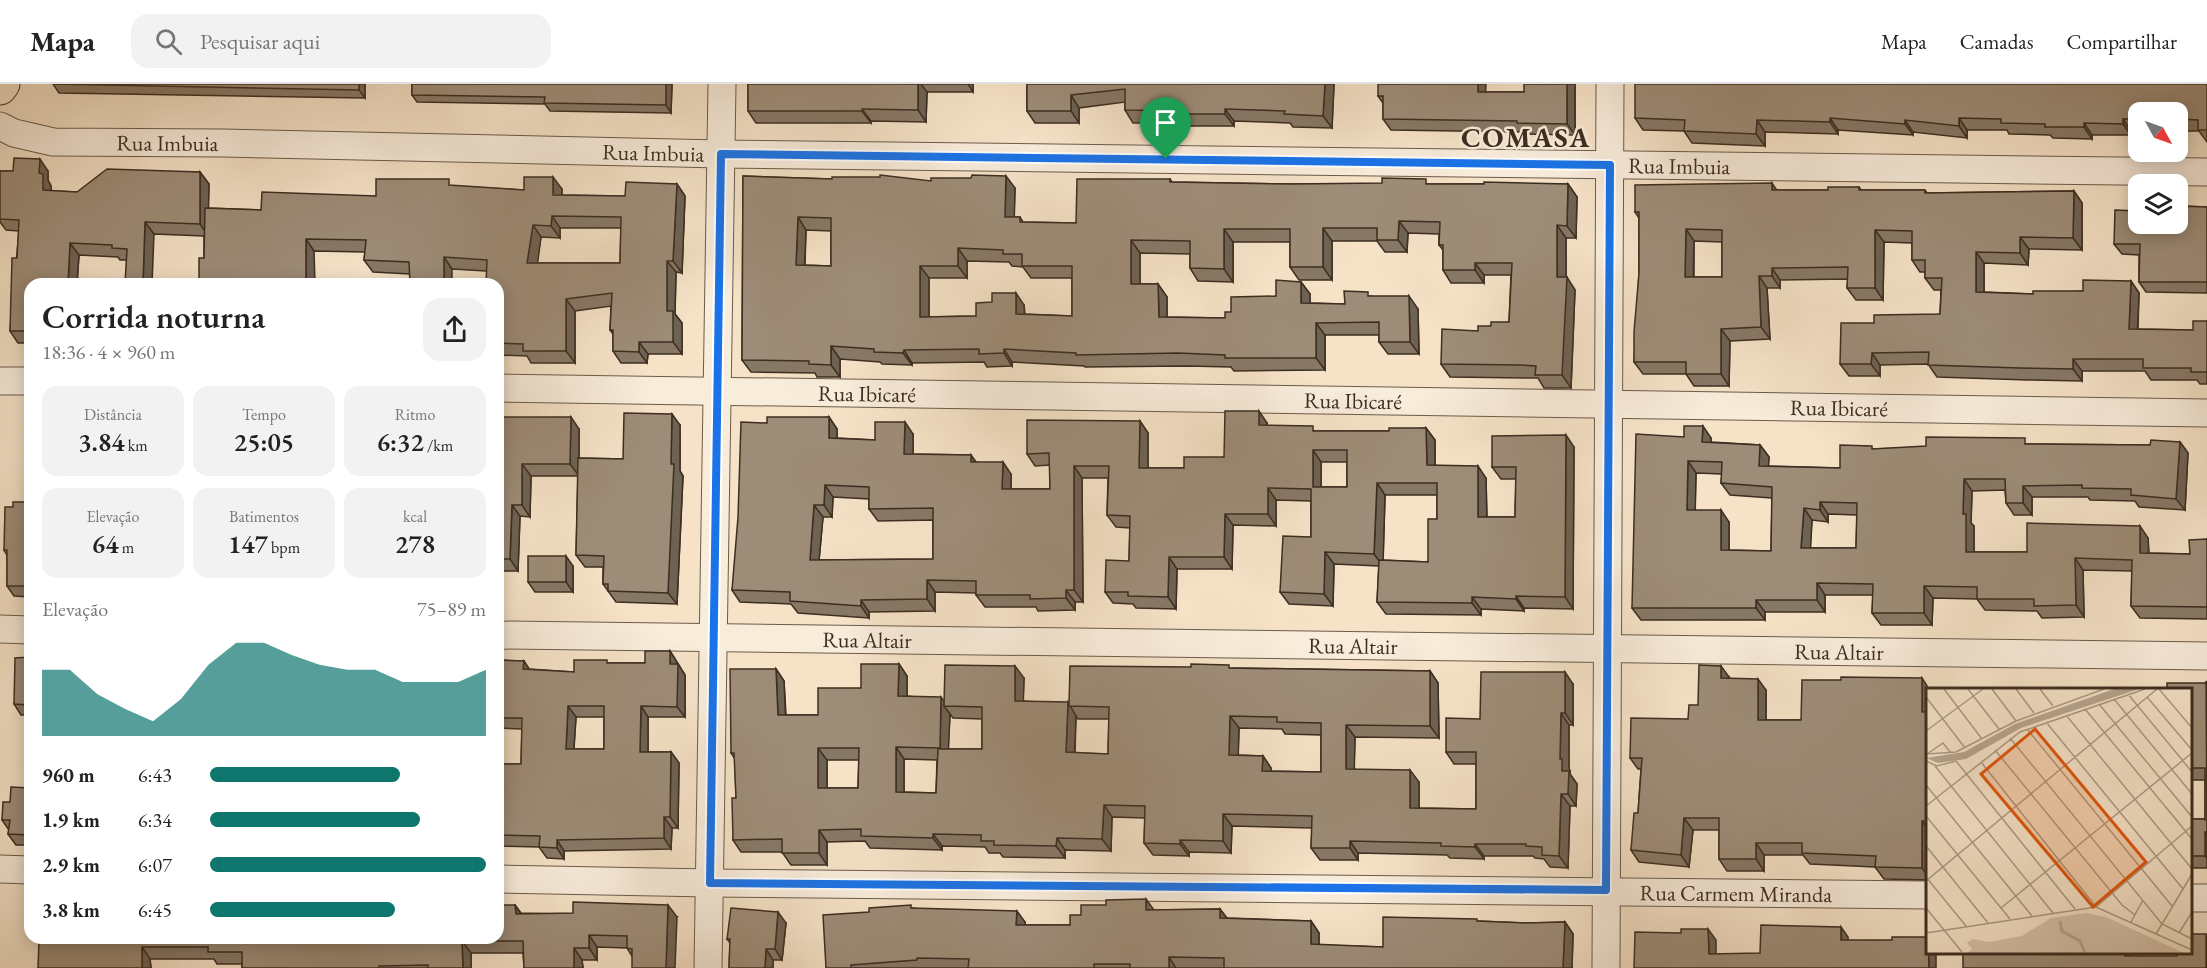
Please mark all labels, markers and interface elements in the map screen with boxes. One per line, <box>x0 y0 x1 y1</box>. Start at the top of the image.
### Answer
search box <box>131 14 551 68</box>
text: Mapa <box>30 23 95 59</box>
icon: search <box>152 25 185 58</box>
text: Pesquisar aqui <box>200 27 320 56</box>
text: Mapa <box>1881 28 1927 55</box>
text: Camadas <box>1960 28 2033 55</box>
text: Compartilhar <box>2066 28 2177 55</box>
pin <box>1140 97 1191 159</box>
north arrow <box>2128 102 2188 162</box>
map controls <box>2128 102 2188 234</box>
icon: arrive <box>1149 106 1182 139</box>
district label: COMASA <box>1461 119 1591 155</box>
street label: Rua Imbuia <box>116 128 219 157</box>
street label: Rua Imbuia <box>602 137 705 168</box>
street label: Rua Imbuia <box>1628 150 1731 181</box>
button: layers <box>2128 174 2188 234</box>
text: Corrida noturna <box>42 295 265 338</box>
button: share <box>423 298 486 361</box>
text: 18:36 · 4 × 960 m <box>42 339 175 365</box>
street label: Rua Ibicaré <box>818 378 917 409</box>
street label: Rua Ibicaré <box>1304 385 1403 416</box>
street label: Rua Ibicaré <box>1790 392 1889 423</box>
text: Distância <box>84 404 142 425</box>
text: Tempo <box>242 404 286 425</box>
text: Ritmo <box>395 404 435 425</box>
text: 3.84 <box>78 425 125 459</box>
text: 25:05 <box>234 425 294 459</box>
text: 6:32 <box>377 425 424 459</box>
text: km <box>125 435 148 456</box>
text: /km <box>424 435 453 456</box>
text: Elevação <box>87 506 139 527</box>
text: Batimentos <box>229 506 299 527</box>
text: kcal <box>403 506 427 527</box>
text: 64 <box>92 527 119 561</box>
text: 147 <box>228 527 268 561</box>
text: 278 <box>395 527 435 561</box>
text: m <box>119 537 134 558</box>
text: bpm <box>268 537 300 558</box>
text: Elevação <box>42 596 108 622</box>
text: 75–89 m <box>417 596 486 622</box>
street label: Rua Altair <box>822 624 913 655</box>
street label: Rua Altair <box>1308 630 1398 661</box>
street label: Rua Altair <box>1794 636 1884 667</box>
inset map <box>1926 688 2192 953</box>
text: 960 m <box>42 762 95 788</box>
text: 6:43 <box>138 762 172 788</box>
text: 1.9 km <box>42 807 100 833</box>
text: 6:34 <box>138 807 172 833</box>
text: 2.9 km <box>42 852 100 878</box>
text: 6:07 <box>138 852 172 878</box>
street label: Rua Carmem Miranda <box>1640 878 1832 909</box>
text: 3.8 km <box>42 897 100 923</box>
text: 6:45 <box>138 897 172 923</box>

